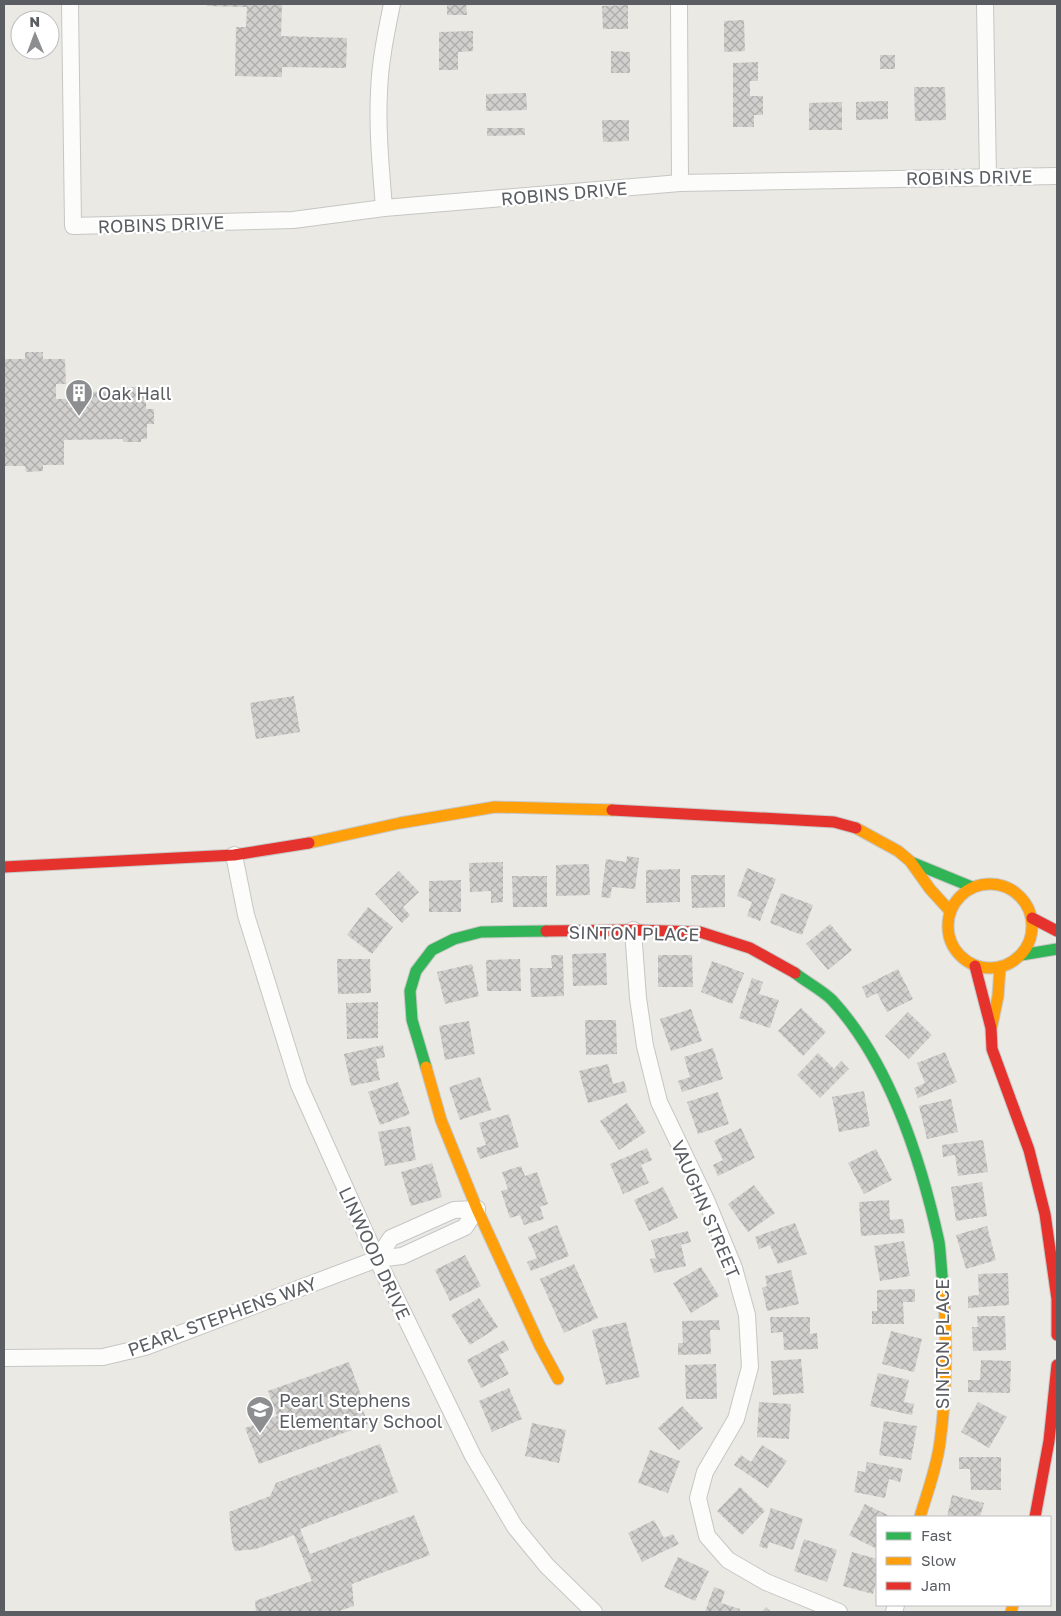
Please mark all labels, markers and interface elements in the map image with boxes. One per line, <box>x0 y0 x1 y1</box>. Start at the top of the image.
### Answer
north arrow <box>10 10 60 60</box>
text: N <box>29 13 40 30</box>
street label: ROBINS DRIVE <box>906 165 1032 189</box>
street label: ROBINS DRIVE <box>500 177 628 209</box>
street label: ROBINS DRIVE <box>97 211 225 237</box>
building icon: Oak Hall <box>64 378 94 417</box>
place label: Oak Hall <box>98 382 172 404</box>
street label: SINTON PLACE <box>568 921 700 945</box>
street label: VAUGHN STREET <box>667 1137 745 1281</box>
street label: LINWOOD DRIVE <box>335 1183 415 1323</box>
street label: PEARL STEPHENS WAY <box>125 1271 320 1360</box>
street label: SINTON PLACE <box>931 1279 953 1409</box>
place label: Pearl Stephens Elementary School <box>279 1389 443 1432</box>
school or university icon: Pearl Stephens Elementary School <box>245 1395 275 1434</box>
legend <box>876 1516 1051 1606</box>
text: Fast <box>921 1526 952 1544</box>
text: Slow <box>921 1551 956 1569</box>
text: Jam <box>921 1576 951 1594</box>

